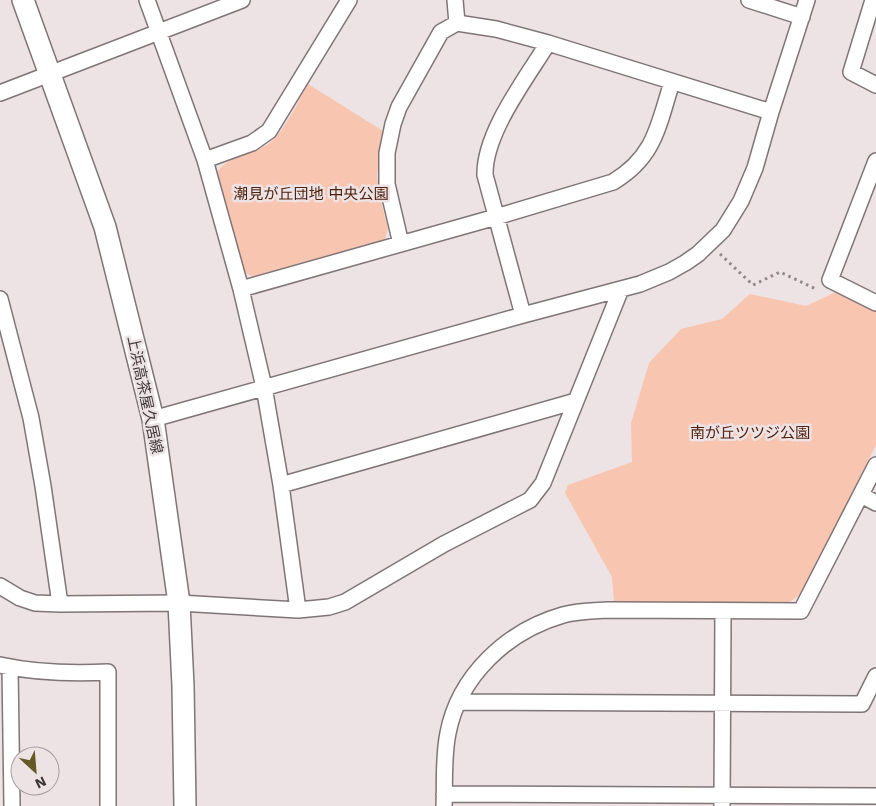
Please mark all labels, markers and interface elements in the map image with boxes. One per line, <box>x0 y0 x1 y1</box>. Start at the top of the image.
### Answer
park label: 潮見が丘団地 中央公園 <box>233 185 389 203</box>
street label: 上浜高茶屋久居線 <box>124 334 166 456</box>
park label: 南が丘ツツジ公園 <box>690 424 810 442</box>
north arrow <box>10 746 60 796</box>
text: N <box>33 773 49 792</box>

